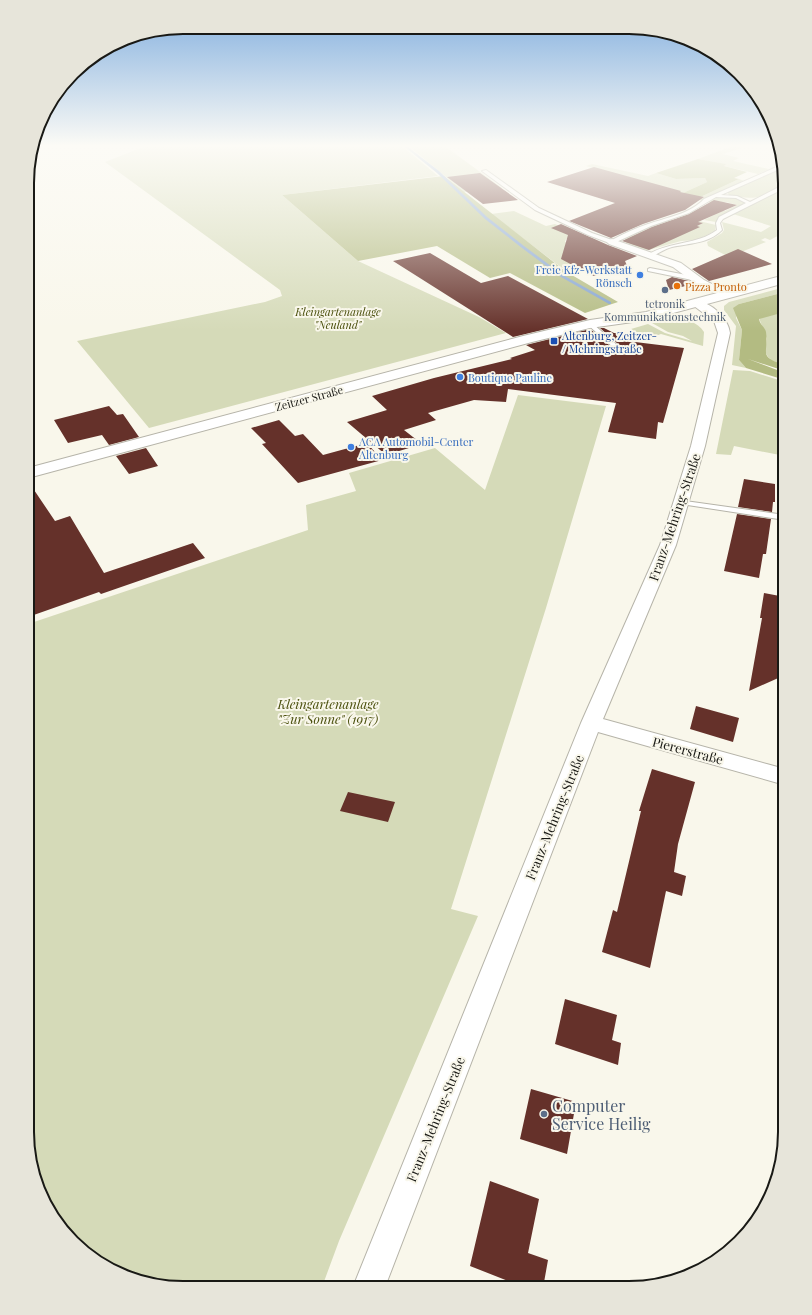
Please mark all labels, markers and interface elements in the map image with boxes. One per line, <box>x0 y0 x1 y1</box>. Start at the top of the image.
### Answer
place label: Freie Kfz-Werkstatt Rönsch <box>535 262 633 290</box>
marker: Freie Kfz-Werkstatt Rönsch <box>635 270 645 280</box>
place label: Pizza Pronto <box>685 279 747 294</box>
marker: Pizza Pronto <box>672 281 682 291</box>
marker: tetronik Kommunikationstechnik <box>660 285 670 295</box>
place label: tetronik Kommunikationstechnik <box>604 296 726 324</box>
park label: Kleingartenanlage "Neuland" <box>294 304 381 332</box>
place label: Altenburg, Zeitzer- / Mehringstraße <box>561 328 657 356</box>
marker: Altenburg, Zeitzer- / Mehringstraße <box>549 336 559 346</box>
place label: Boutique Pauline <box>468 370 552 385</box>
marker: Boutique Pauline <box>455 372 465 382</box>
street label: Zeitzer Straße <box>273 382 345 414</box>
place label: ACA Automobil-Center Altenburg <box>358 434 474 462</box>
marker: ACA Automobil-Center Altenburg <box>346 442 356 452</box>
street label: Franz-Mehring-Straße <box>644 451 704 583</box>
park label: Kleingartenanlage "Zur Sonne" (1917) <box>276 695 379 727</box>
street label: Piererstraße <box>651 732 726 768</box>
street label: Franz-Mehring-Straße <box>521 751 587 882</box>
street label: Franz-Mehring-Straße <box>402 1053 468 1184</box>
place label: Computer Service Heilig <box>552 1095 651 1134</box>
marker: Computer Service Heilig <box>539 1109 549 1119</box>

